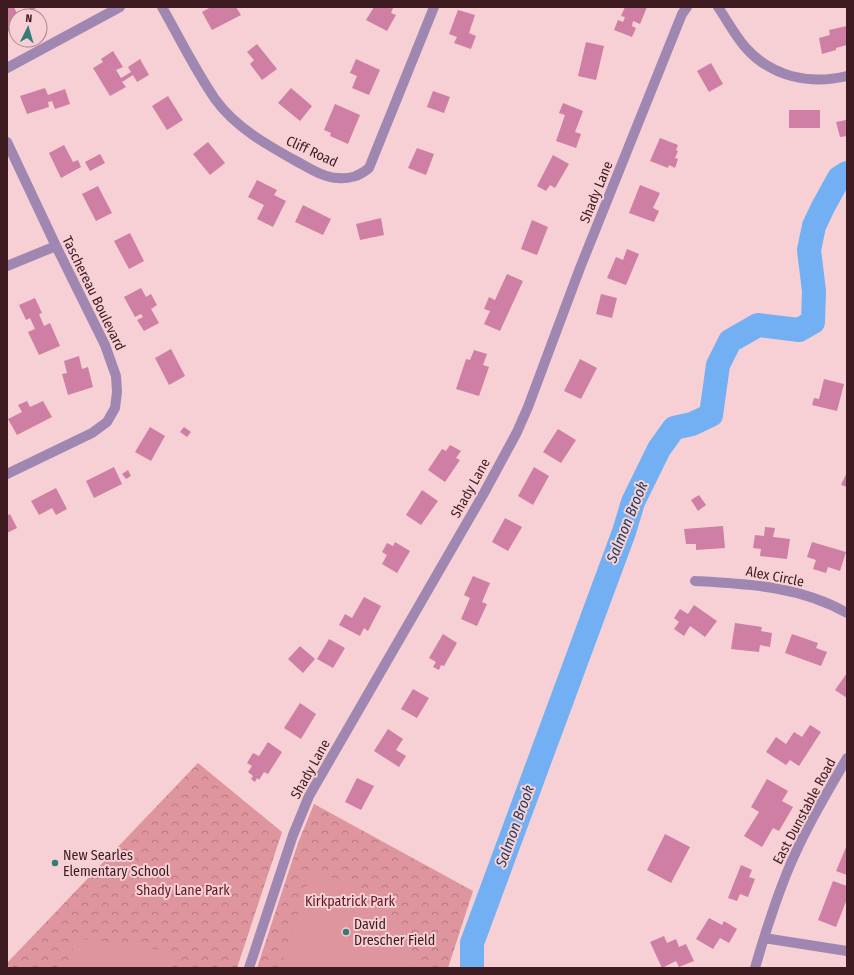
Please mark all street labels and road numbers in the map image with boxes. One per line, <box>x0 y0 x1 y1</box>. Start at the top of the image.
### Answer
street label: Cliff Road <box>283 132 340 171</box>
street label: Shady Lane <box>576 159 617 226</box>
street label: Taschereau Boulevard <box>58 233 129 353</box>
street label: Shady Lane <box>447 455 494 521</box>
street label: Alex Circle <box>744 563 806 590</box>
street label: Shady Lane <box>287 736 334 802</box>
street label: East Dunstable Road <box>769 755 840 867</box>

